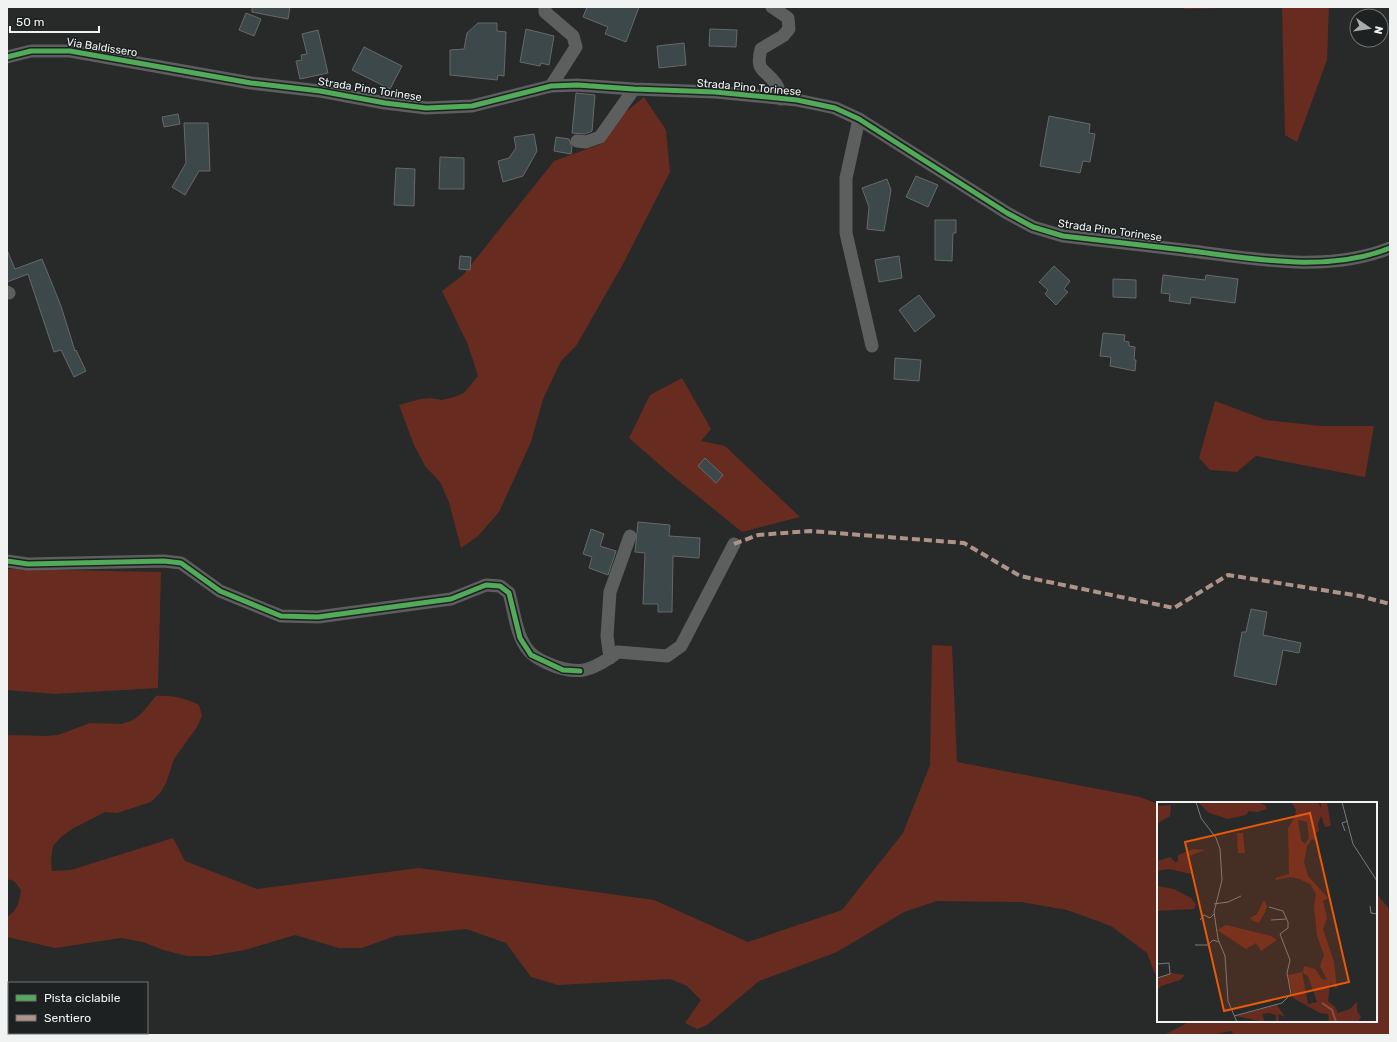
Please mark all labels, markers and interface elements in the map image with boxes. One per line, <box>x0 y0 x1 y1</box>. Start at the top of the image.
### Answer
scale bar <box>10 8 99 34</box>
north arrow <box>1349 8 1389 48</box>
text: 50 m <box>16 15 44 29</box>
text: N <box>1371 25 1385 36</box>
street label: Via Baldissero <box>66 35 138 60</box>
street label: Strada Pino Torinese <box>317 75 423 104</box>
street label: Strada Pino Torinese <box>696 76 802 99</box>
street label: Strada Pino Torinese <box>1057 217 1163 244</box>
inset map <box>1157 802 1377 1022</box>
legend <box>8 982 148 1034</box>
text: Pista ciclabile <box>44 991 121 1005</box>
text: Sentiero <box>44 1011 91 1025</box>

